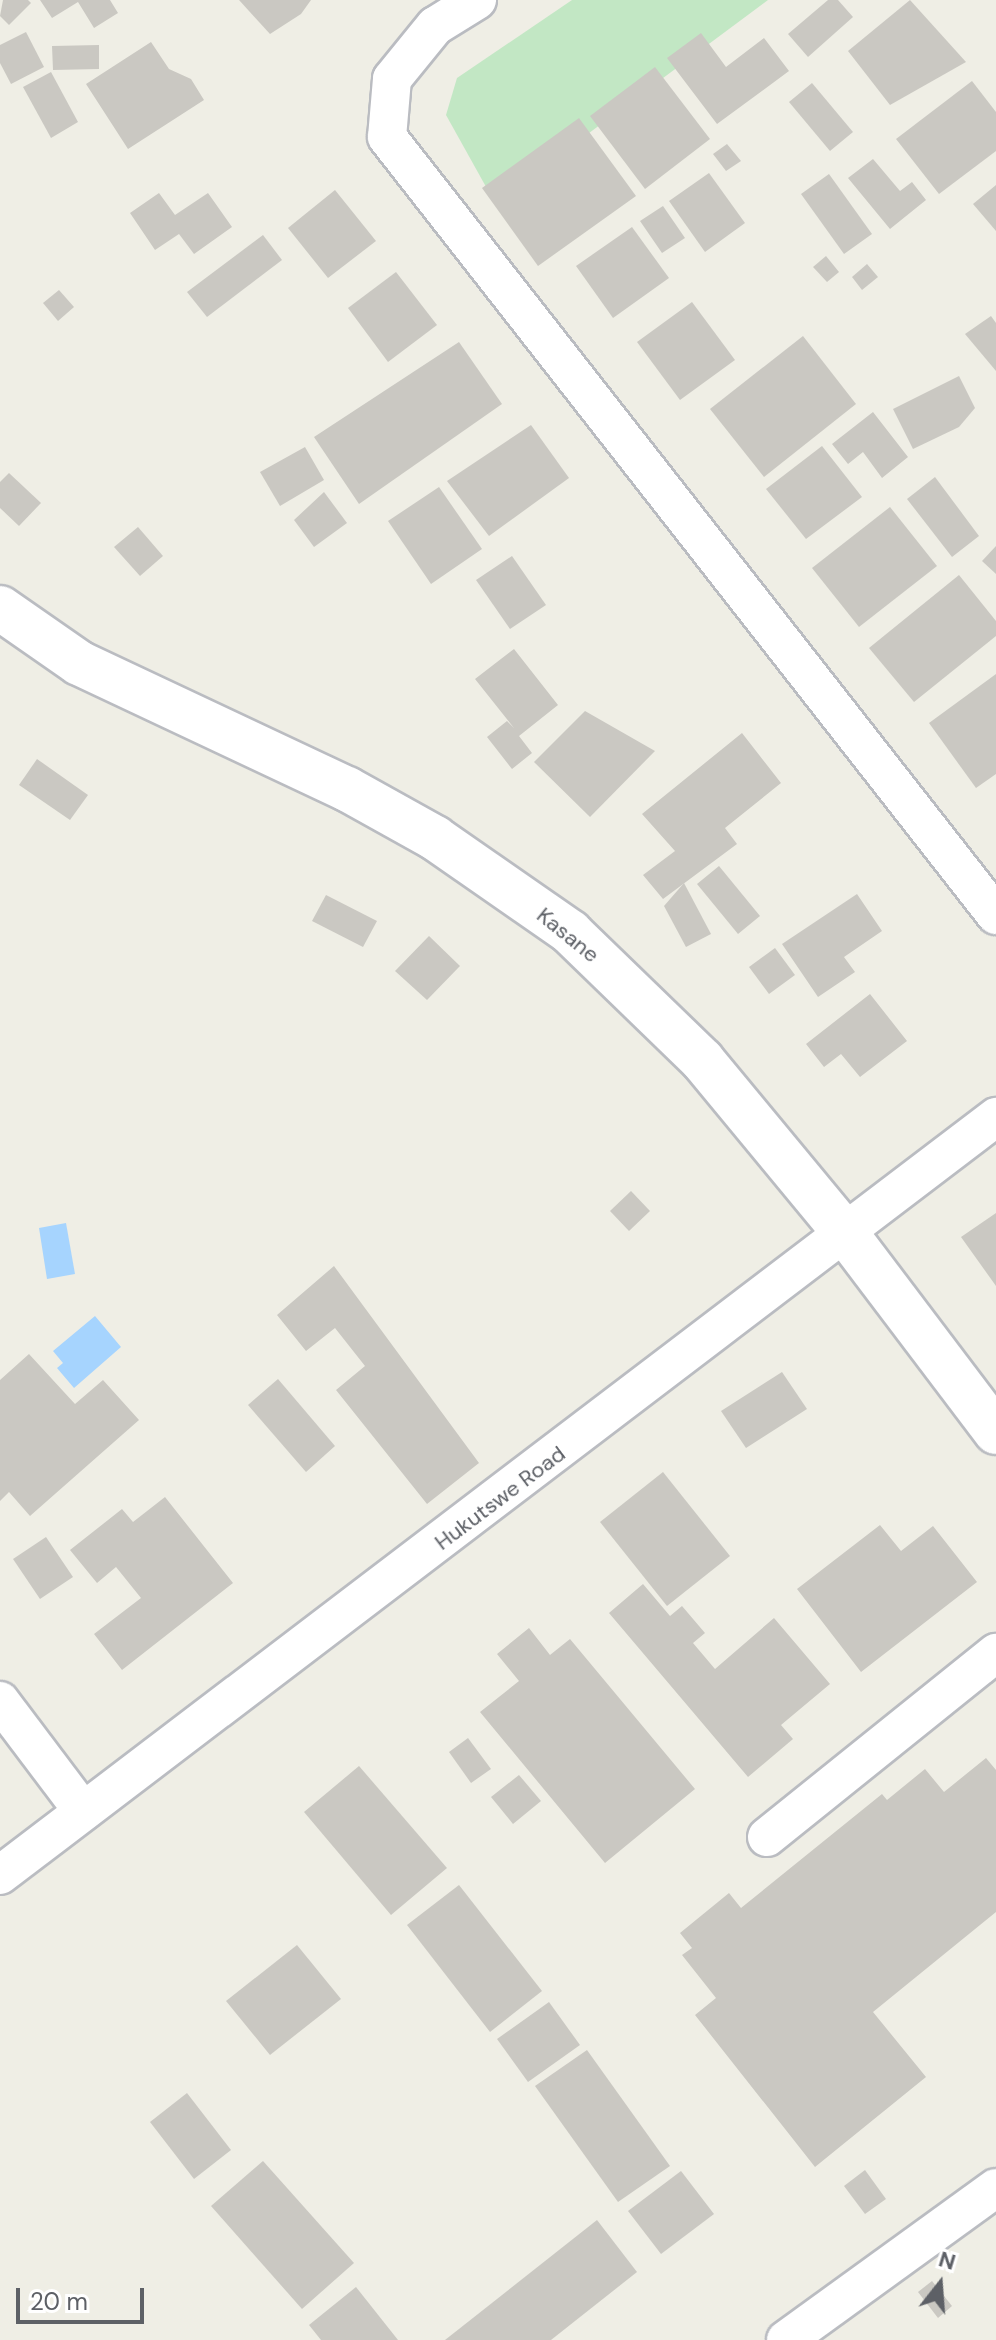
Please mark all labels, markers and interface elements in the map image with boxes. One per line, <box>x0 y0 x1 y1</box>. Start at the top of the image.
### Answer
street label: Kasane <box>532 902 604 968</box>
street label: Hukutswe Road <box>430 1440 570 1556</box>
north arrow <box>900 2244 980 2324</box>
text: N <box>935 2244 959 2277</box>
scale bar <box>20 2272 148 2322</box>
text: 20 m <box>30 2286 88 2317</box>

